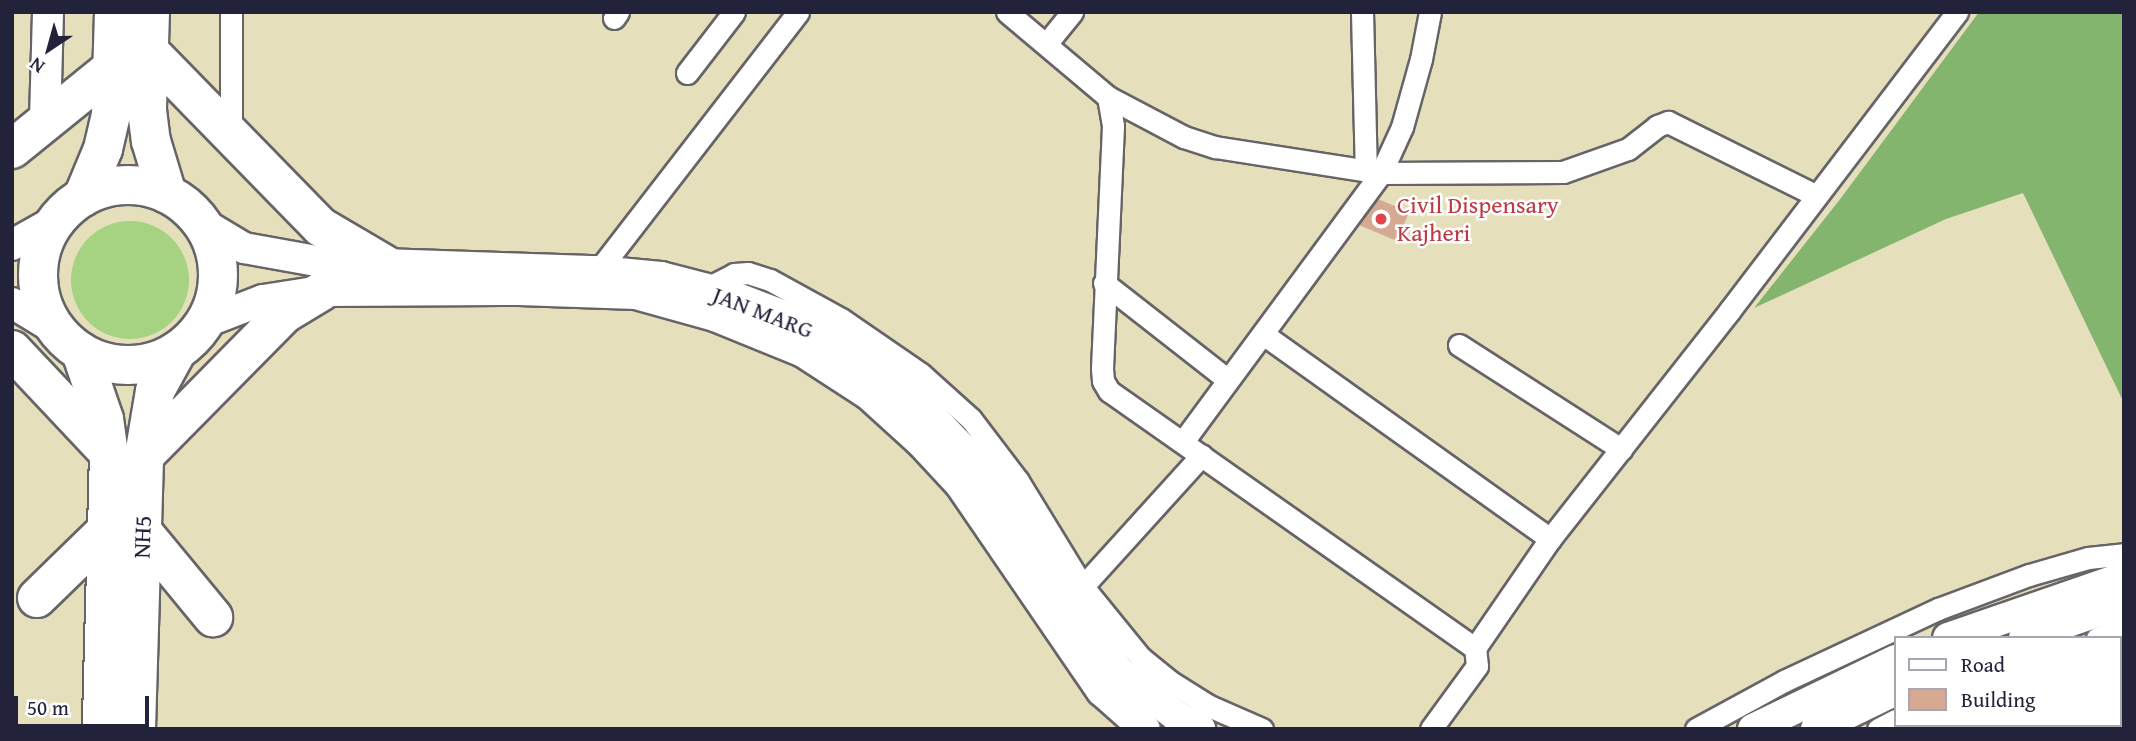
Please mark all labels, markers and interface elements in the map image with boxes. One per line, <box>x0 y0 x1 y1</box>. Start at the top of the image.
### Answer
north arrow <box>14 14 84 84</box>
text: N <box>23 51 50 81</box>
place label: Civil Dispensary Kajheri <box>1397 191 1559 247</box>
marker: Civil Dispensary Kajheri <box>1371 209 1391 229</box>
street label: JAN MARG <box>709 280 817 344</box>
street label: NH5 <box>127 515 157 559</box>
legend <box>1895 636 2122 727</box>
text: Road <box>1961 649 2005 680</box>
scale bar <box>18 682 152 726</box>
text: Building <box>1961 684 2035 715</box>
text: 50 m <box>27 692 69 723</box>

